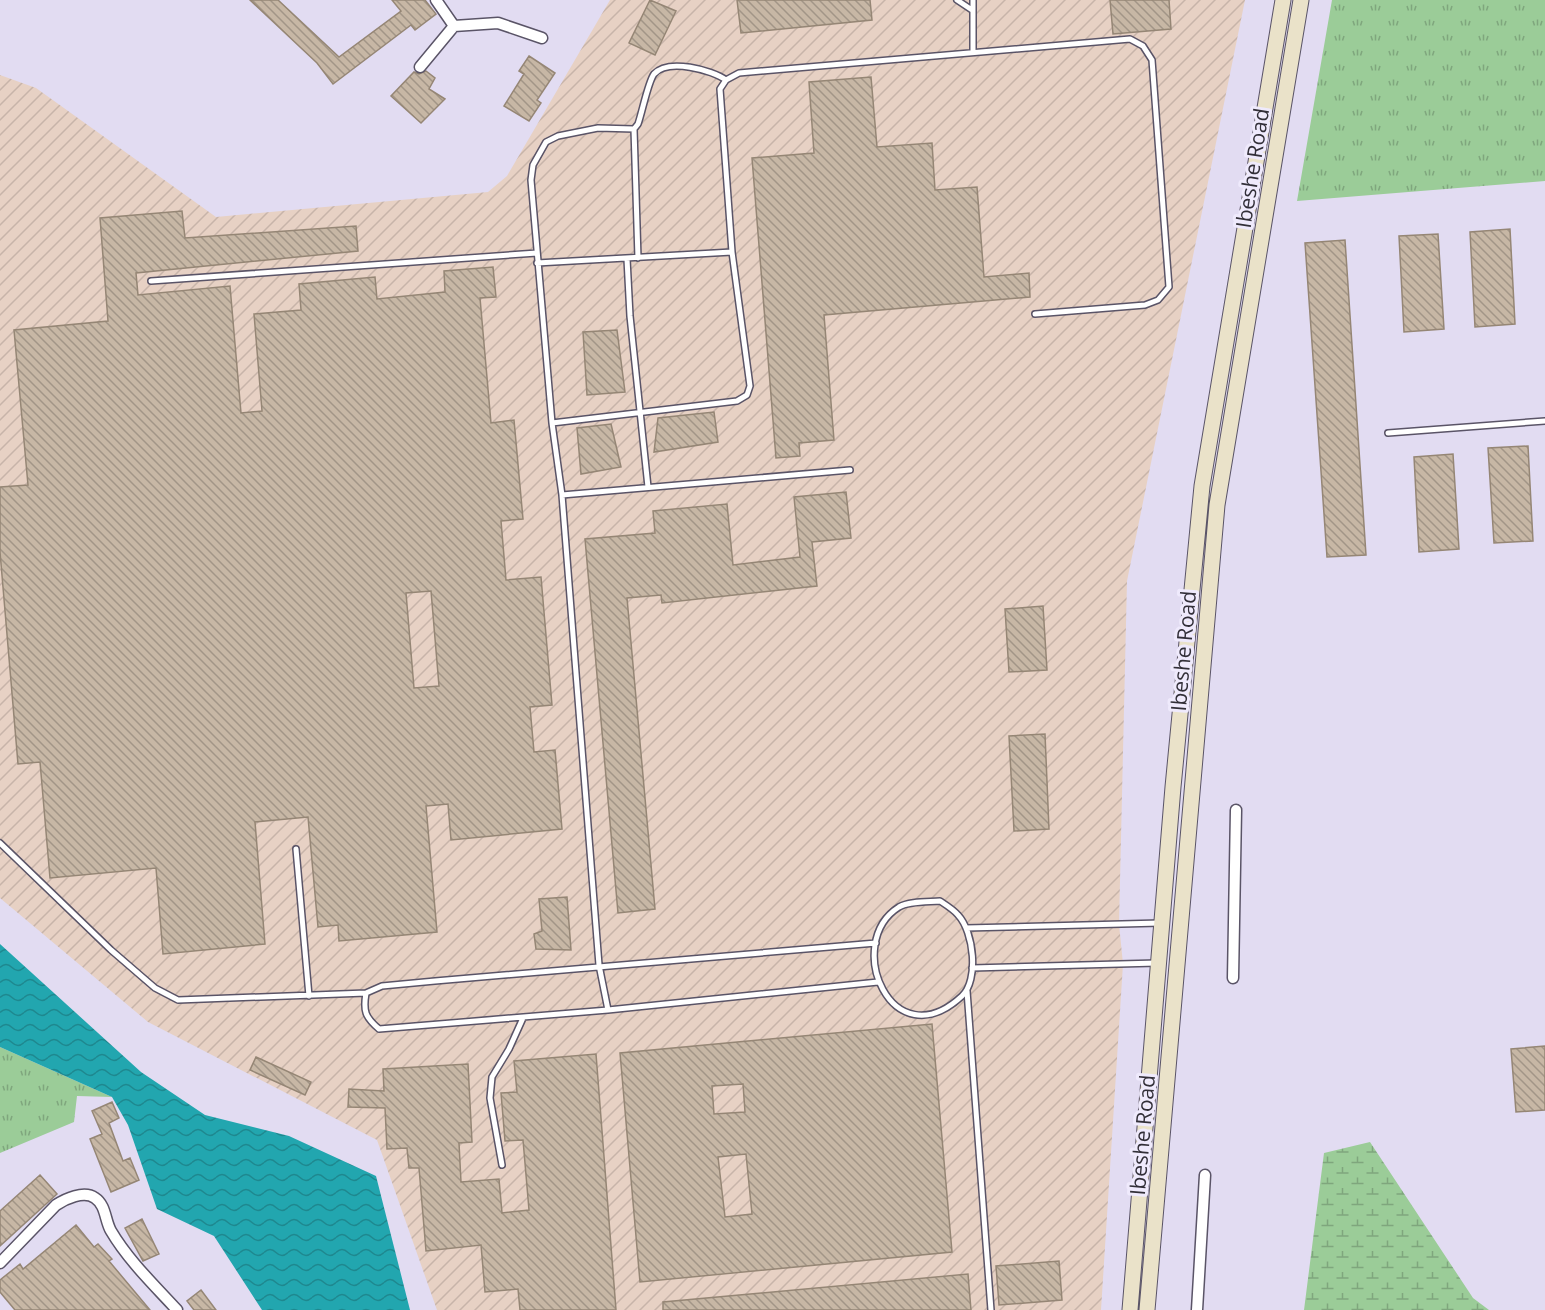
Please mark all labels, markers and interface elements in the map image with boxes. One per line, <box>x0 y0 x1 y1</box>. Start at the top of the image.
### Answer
street label: Ibeshe Road <box>1229 106 1275 230</box>
street label: Ibeshe Road <box>1164 590 1202 712</box>
street label: Ibeshe Road <box>1123 1074 1161 1196</box>

